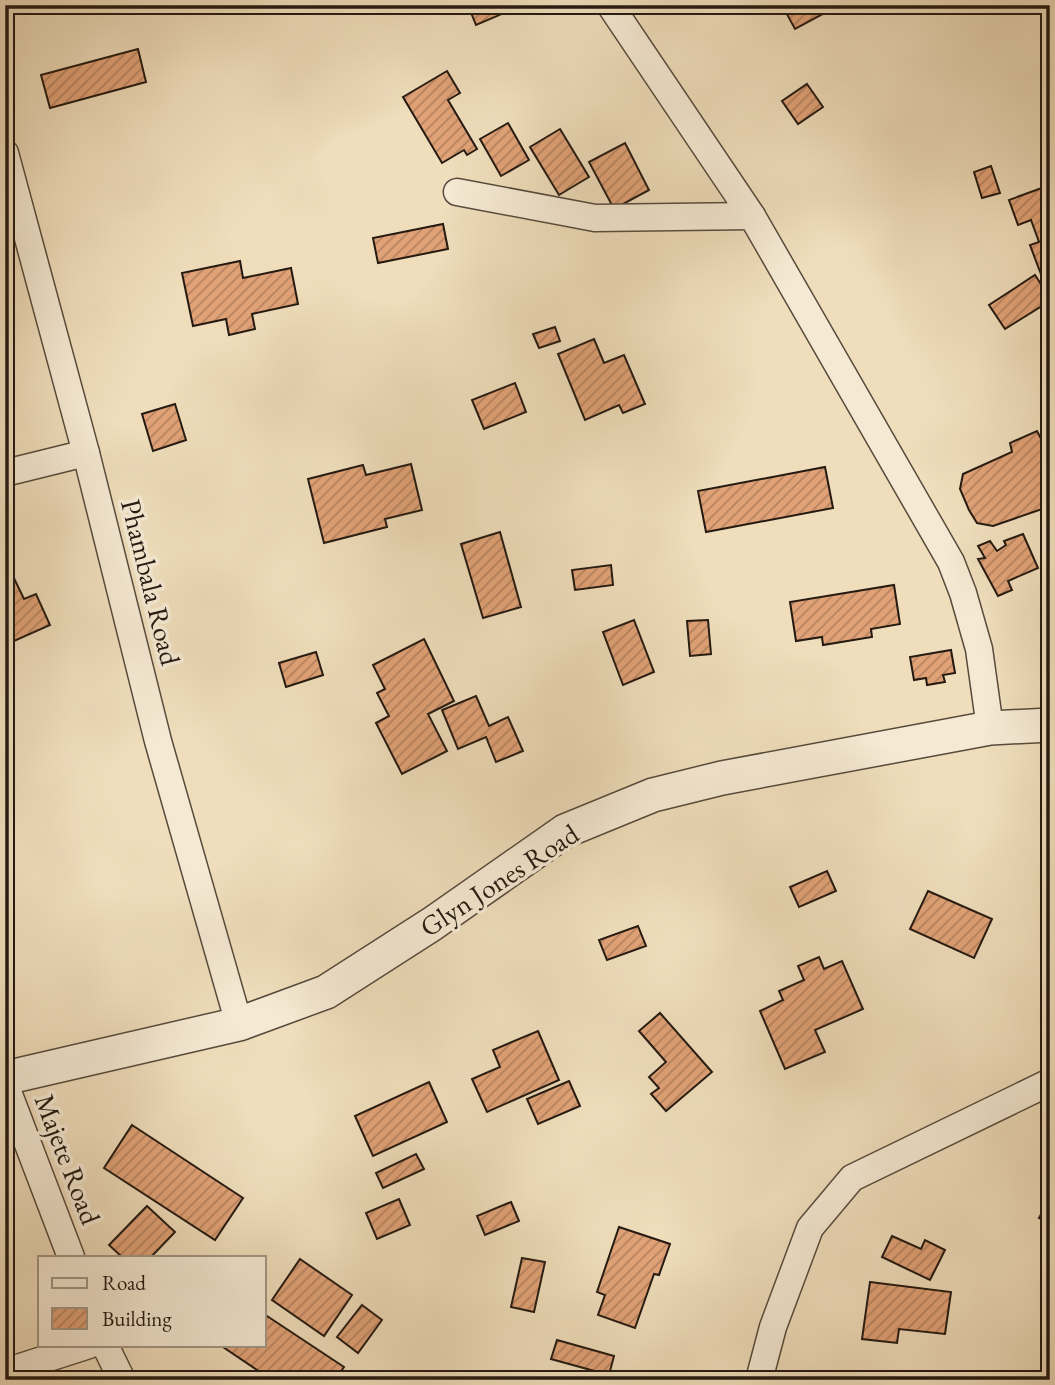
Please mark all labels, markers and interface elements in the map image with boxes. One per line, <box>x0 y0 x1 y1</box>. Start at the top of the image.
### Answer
street label: Phambala Road <box>113 495 189 670</box>
street label: Glyn Jones Road <box>413 815 586 945</box>
street label: Majete Road <box>27 1089 110 1230</box>
legend <box>38 1256 266 1346</box>
text: Road <box>102 1269 146 1296</box>
text: Building <box>102 1305 172 1332</box>

